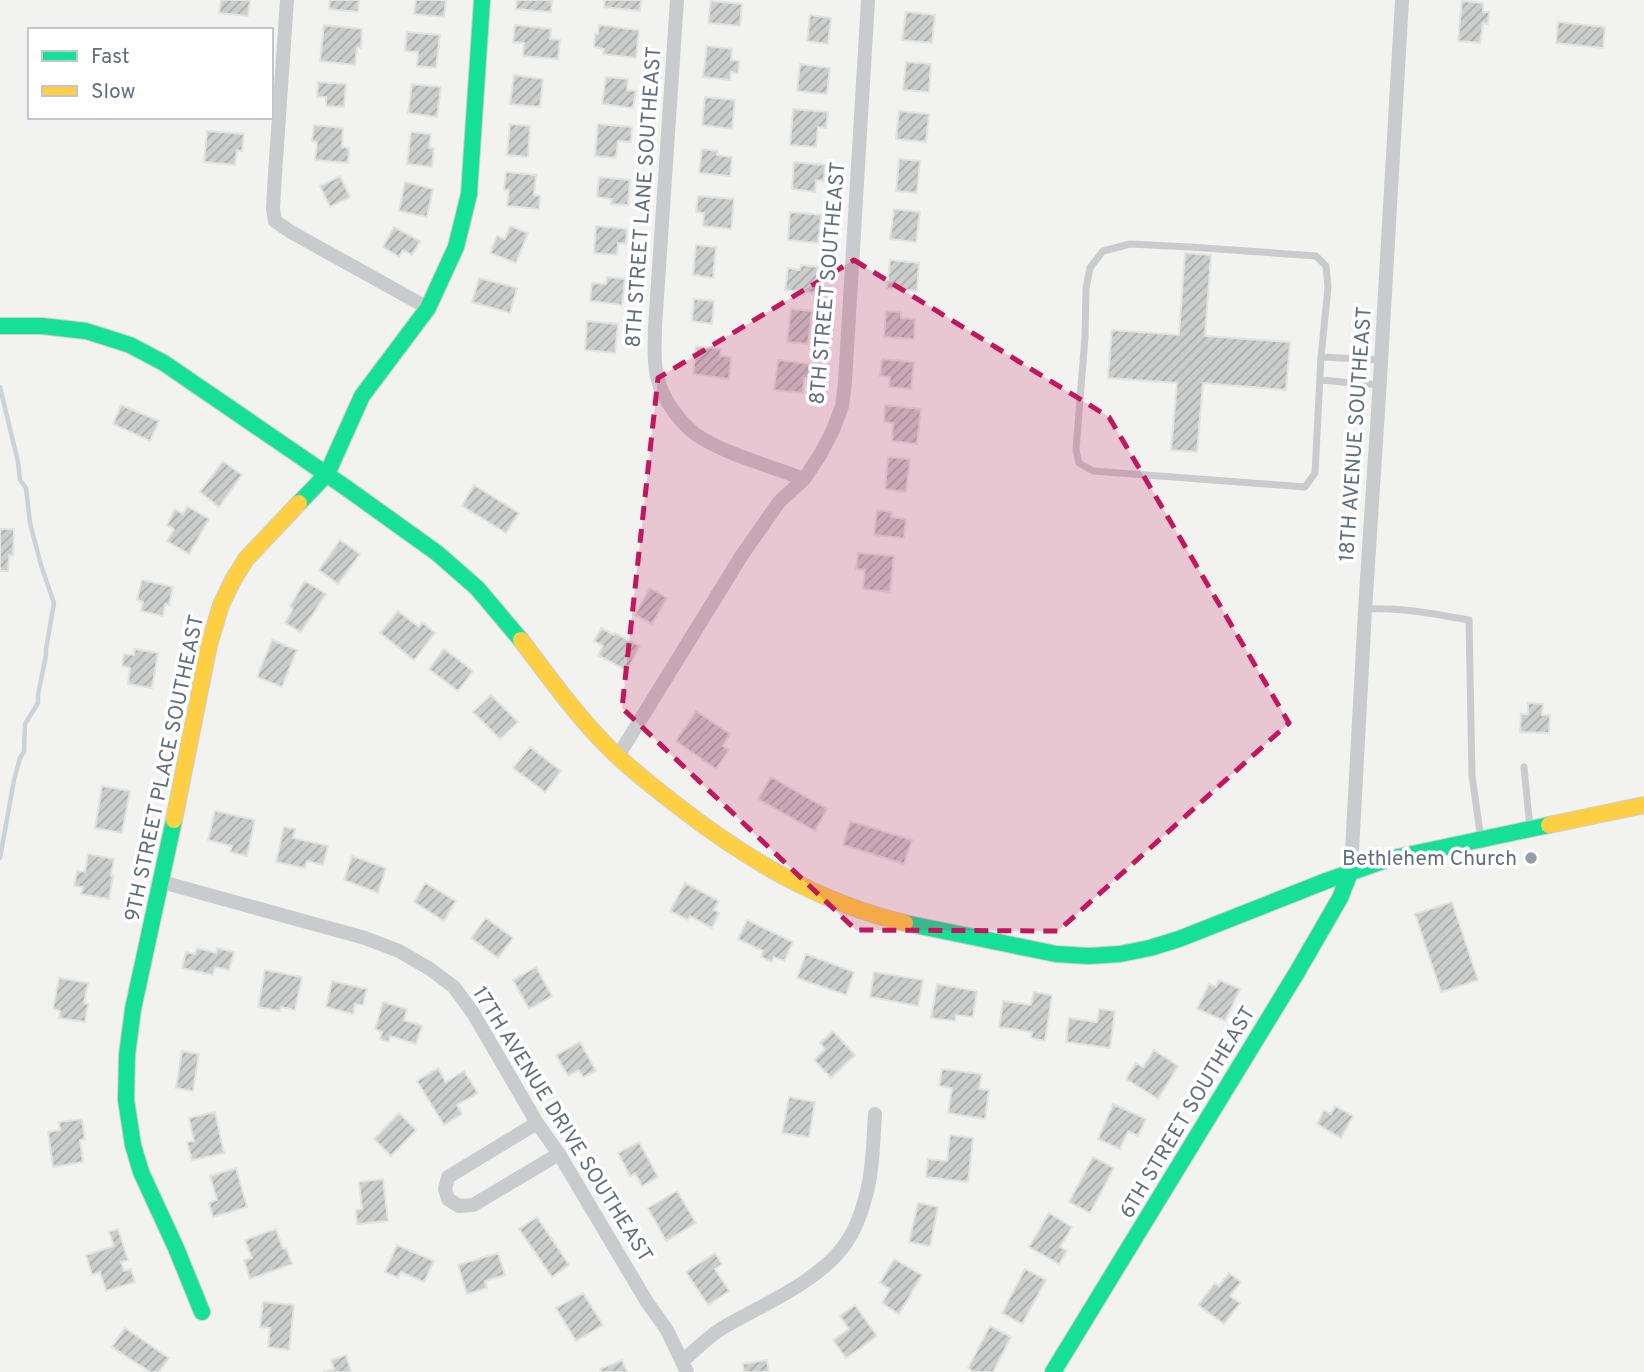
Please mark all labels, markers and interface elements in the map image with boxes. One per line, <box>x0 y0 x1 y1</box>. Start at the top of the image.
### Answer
legend <box>28 28 273 119</box>
text: Fast <box>91 44 130 71</box>
street label: 8TH STREET LANE SOUTHEAST <box>620 46 668 349</box>
text: Slow <box>91 79 136 106</box>
street label: 8TH STREET SOUTHEAST <box>804 161 853 406</box>
street label: 18TH AVENUE SOUTHEAST <box>1334 305 1379 563</box>
street label: 9TH STREET PLACE SOUTHEAST <box>120 612 211 924</box>
place label: Bethlehem Church <box>1342 846 1517 873</box>
marker: Bethlehem Church <box>1523 850 1539 866</box>
street label: 17TH AVENUE DRIVE SOUTHEAST <box>465 982 658 1268</box>
street label: 6TH STREET SOUTHEAST <box>1114 1002 1262 1224</box>

